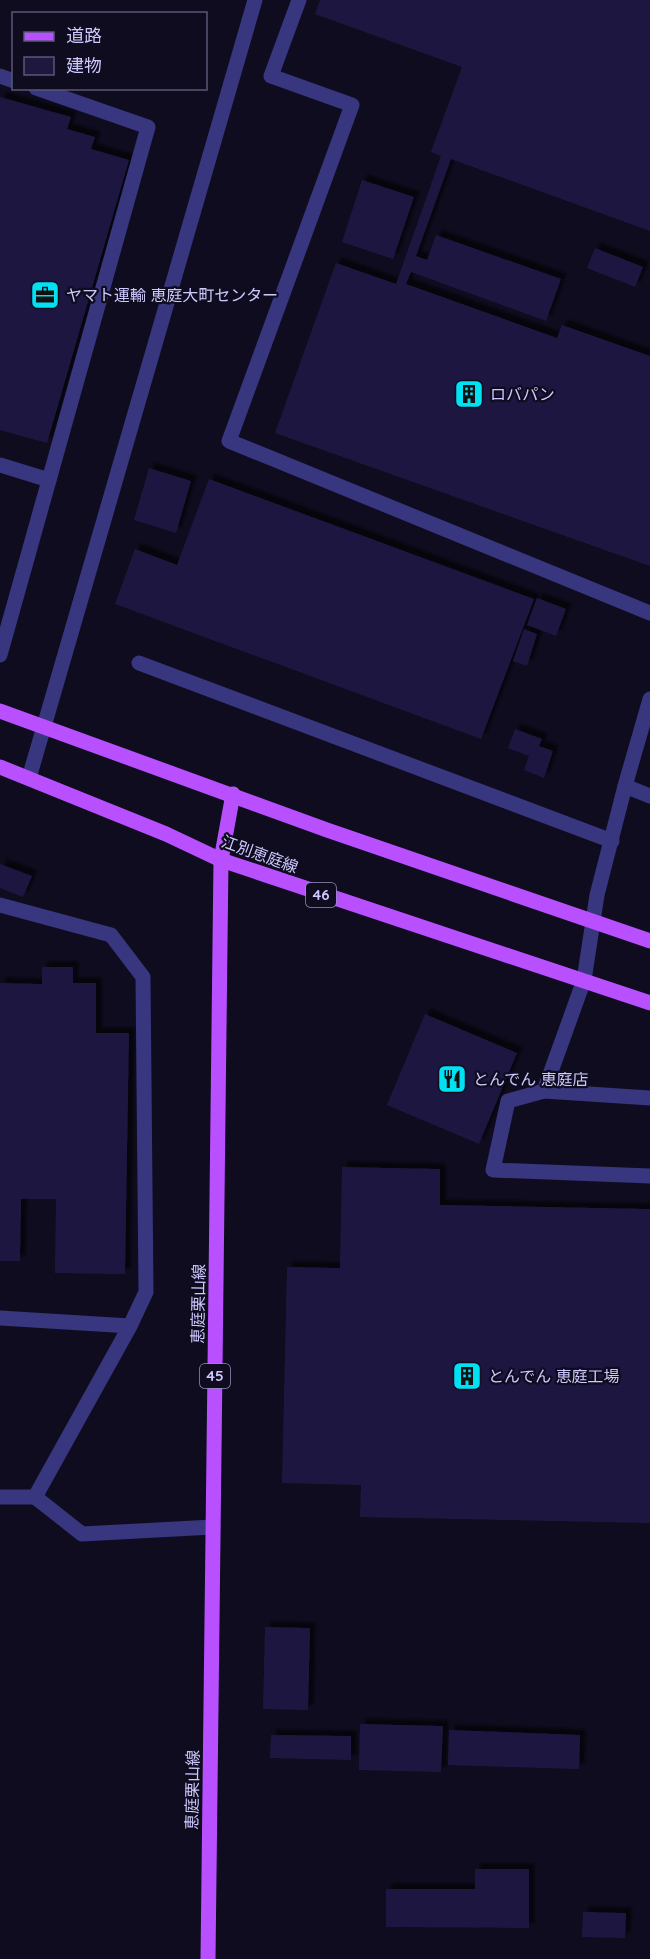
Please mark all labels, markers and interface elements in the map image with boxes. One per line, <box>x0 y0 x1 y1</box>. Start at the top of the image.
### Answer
legend <box>12 12 207 90</box>
text: 道路 <box>66 24 102 47</box>
text: 建物 <box>66 54 102 77</box>
office icon: ヤマト運輸 恵庭大町センター <box>29 279 61 311</box>
place label: ヤマト運輸 恵庭大町センター <box>66 285 278 305</box>
building icon: ロバパン <box>453 378 485 410</box>
place label: ロバパン <box>490 384 555 404</box>
street label: 江別恵庭線 <box>219 831 301 877</box>
road number: 46 <box>306 883 336 907</box>
restaurant icon: とんでん 恵庭店 <box>436 1063 468 1095</box>
place label: とんでん 恵庭店 <box>473 1069 589 1089</box>
street label: 恵庭栗山線 <box>187 1264 209 1344</box>
building icon: とんでん 恵庭工場 <box>451 1360 483 1392</box>
road number: 45 <box>200 1364 230 1388</box>
place label: とんでん 恵庭工場 <box>488 1366 620 1386</box>
street label: 恵庭栗山線 <box>181 1750 203 1830</box>

